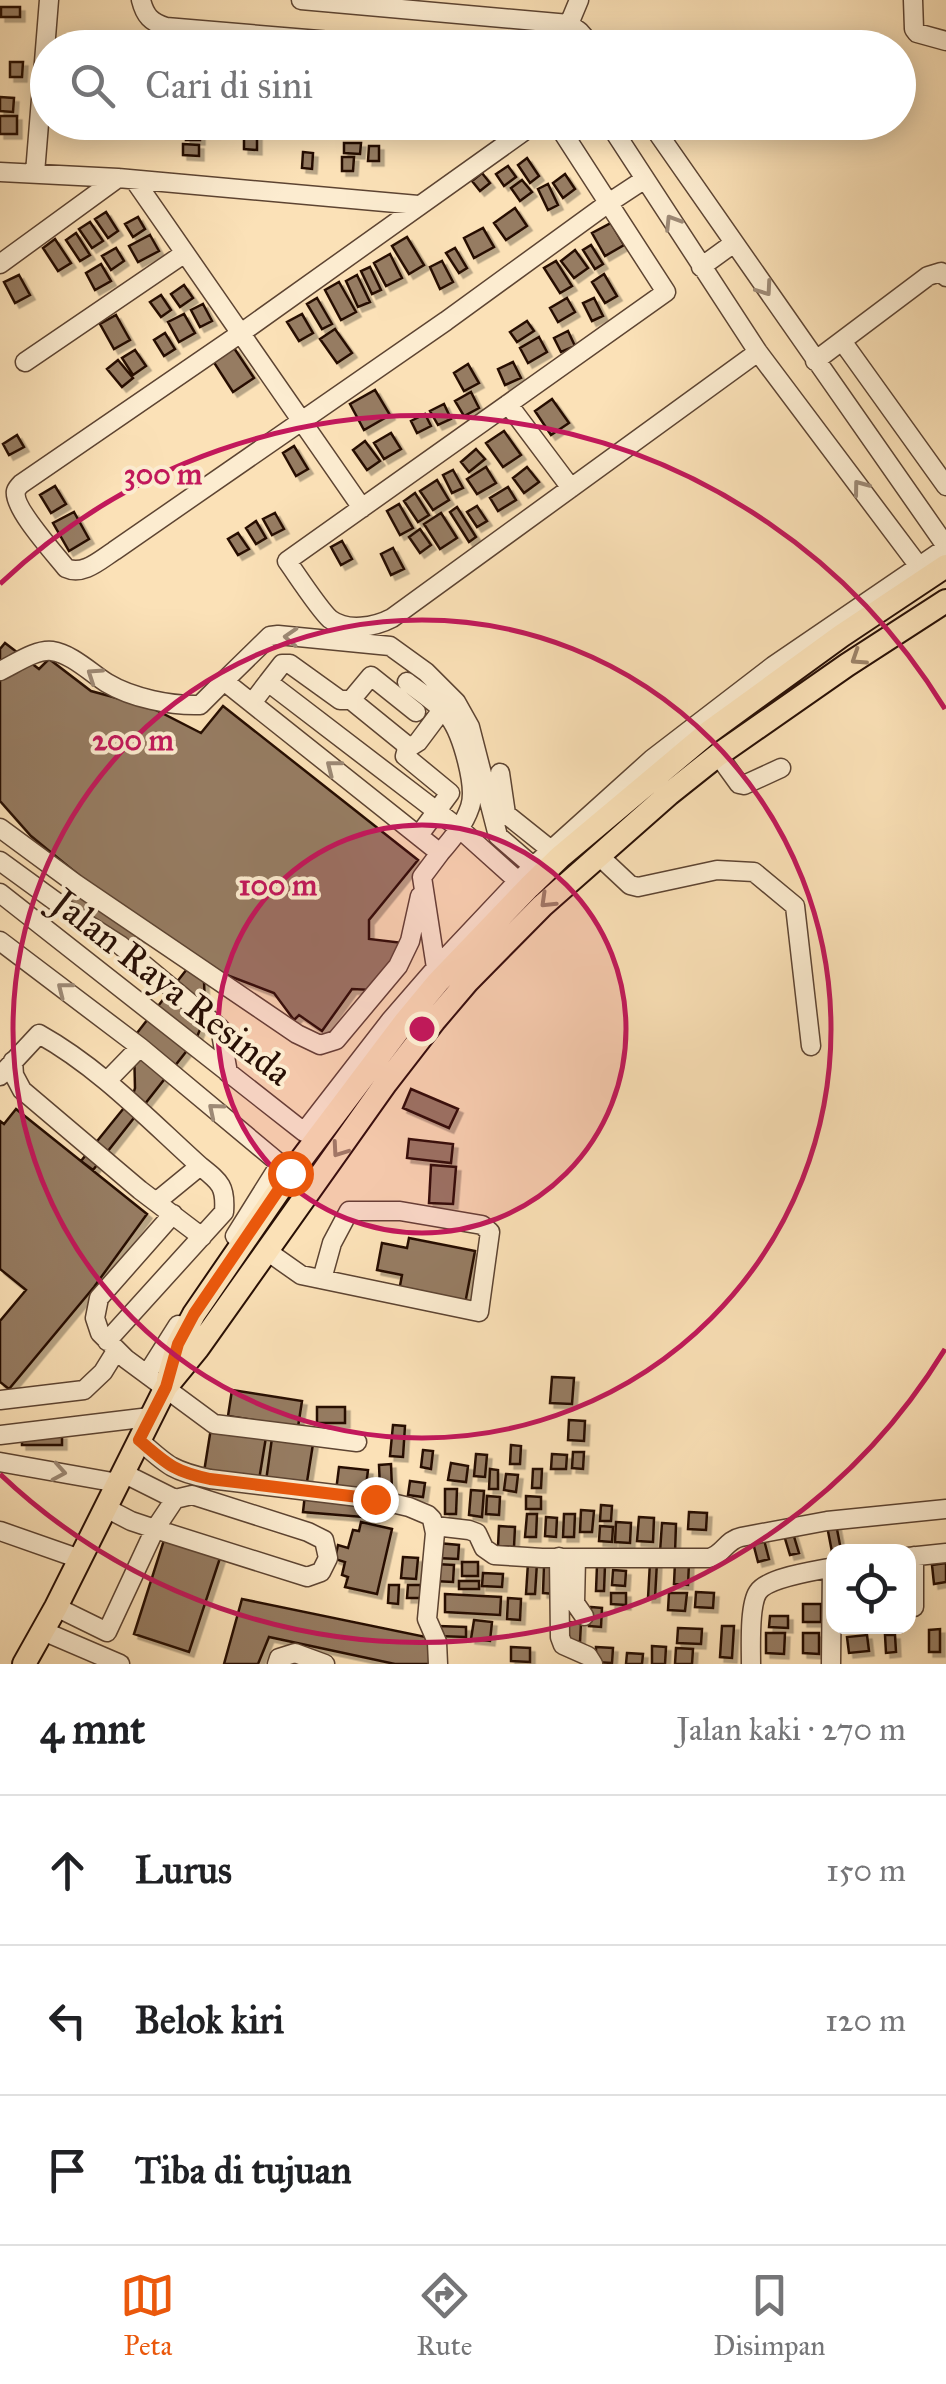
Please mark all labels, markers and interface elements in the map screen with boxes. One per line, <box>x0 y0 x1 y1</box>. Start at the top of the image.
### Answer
search box <box>30 30 916 140</box>
icon: search <box>65 58 120 113</box>
text: Cari di sini <box>145 62 313 108</box>
one-way arrow <box>666 215 685 233</box>
one-way arrow <box>753 277 771 296</box>
text: 300 m <box>124 456 203 492</box>
one-way arrow <box>854 480 871 498</box>
one-way arrow <box>283 626 298 647</box>
one-way arrow <box>851 646 869 665</box>
one-way arrow <box>87 668 105 687</box>
text: 200 m <box>92 722 174 758</box>
one-way arrow <box>326 761 344 779</box>
text: 100 m <box>239 867 318 903</box>
street label: Jalan Raya Resinda <box>39 876 302 1096</box>
one-way arrow <box>541 889 559 907</box>
one-way arrow <box>57 983 75 1001</box>
centre of rings <box>404 1011 440 1047</box>
one-way arrow <box>208 1103 226 1121</box>
one-way arrow <box>333 1138 351 1157</box>
route start <box>268 1151 314 1197</box>
one-way arrow <box>50 1461 67 1482</box>
route end <box>353 1477 399 1523</box>
map controls <box>826 1544 916 1634</box>
button: locate <box>826 1544 916 1634</box>
text: 4 mnt <box>40 1703 145 1755</box>
text: Jalan kaki · 270 m <box>677 1710 906 1749</box>
icon: ahead <box>40 1843 95 1898</box>
text: Lurus <box>135 1847 232 1893</box>
text: 150 m <box>826 1851 906 1890</box>
icon: left <box>40 1993 95 2048</box>
text: Belok kiri <box>135 1997 284 2043</box>
text: 120 m <box>825 2001 906 2040</box>
icon: arrive <box>40 2143 95 2198</box>
text: Tiba di tujuan <box>135 2147 352 2193</box>
tab: Peta <box>120 2268 175 2363</box>
tab: Rute <box>416 2268 472 2363</box>
tab: Disimpan <box>713 2268 826 2363</box>

